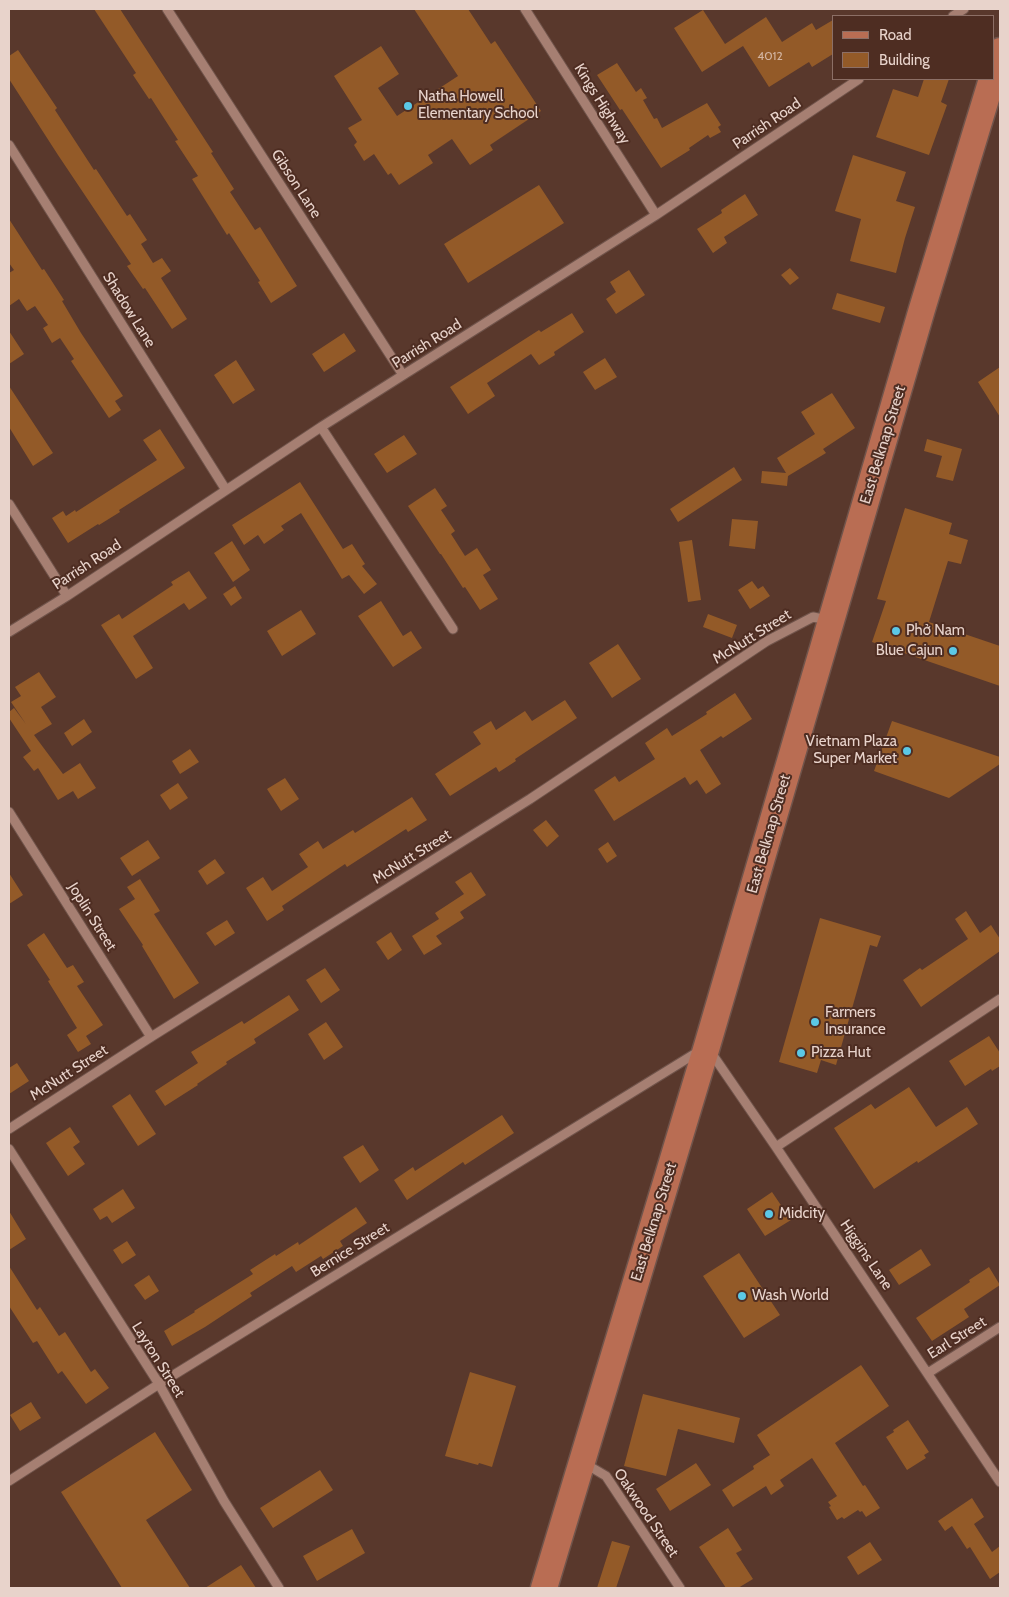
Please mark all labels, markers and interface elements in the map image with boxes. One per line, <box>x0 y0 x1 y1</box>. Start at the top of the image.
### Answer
legend <box>832 15 994 80</box>
text: Road <box>879 26 912 44</box>
house number: 4012 <box>757 49 783 63</box>
text: Building <box>879 51 930 69</box>
street label: Kings Highway <box>570 60 634 148</box>
place label: Natha Howell Elementary School <box>418 88 538 123</box>
street label: Parrish Road <box>729 95 805 153</box>
marker: Natha Howell Elementary School <box>402 100 414 112</box>
street label: Gibson Lane <box>267 146 325 222</box>
street label: Shadow Lane <box>99 269 159 351</box>
street label: Parrish Road <box>389 316 465 372</box>
street label: East Belknap Street <box>856 384 910 506</box>
street label: Parrish Road <box>49 536 125 594</box>
street label: McNutt Street <box>710 606 794 668</box>
place label: Phở Nam <box>906 622 965 640</box>
marker: Phở Nam <box>890 625 902 637</box>
place label: Blue Cajun <box>876 642 943 660</box>
marker: Blue Cajun <box>947 645 959 657</box>
place label: Vietnam Plaza Super Market <box>806 733 897 768</box>
marker: Vietnam Plaza Super Market <box>901 745 913 757</box>
street label: East Belknap Street <box>743 772 795 896</box>
street label: McNutt Street <box>370 826 454 888</box>
street label: Joplin Street <box>64 879 120 955</box>
place label: Farmers Insurance <box>825 1004 886 1039</box>
marker: Farmers Insurance <box>809 1016 821 1028</box>
street label: McNutt Street <box>27 1041 111 1105</box>
place label: Pizza Hut <box>811 1044 871 1062</box>
marker: Pizza Hut <box>795 1047 807 1059</box>
street label: East Belknap Street <box>627 1161 681 1283</box>
place label: Midcity <box>779 1205 825 1223</box>
marker: Midcity <box>763 1208 775 1220</box>
street label: Higgins Lane <box>836 1216 896 1294</box>
street label: Bernice Street <box>307 1219 393 1281</box>
place label: Wash World <box>752 1287 829 1305</box>
marker: Wash World <box>736 1290 748 1302</box>
street label: Earl Street <box>924 1313 990 1363</box>
street label: Layton Street <box>128 1319 188 1401</box>
street label: Oakwood Street <box>610 1465 682 1561</box>

